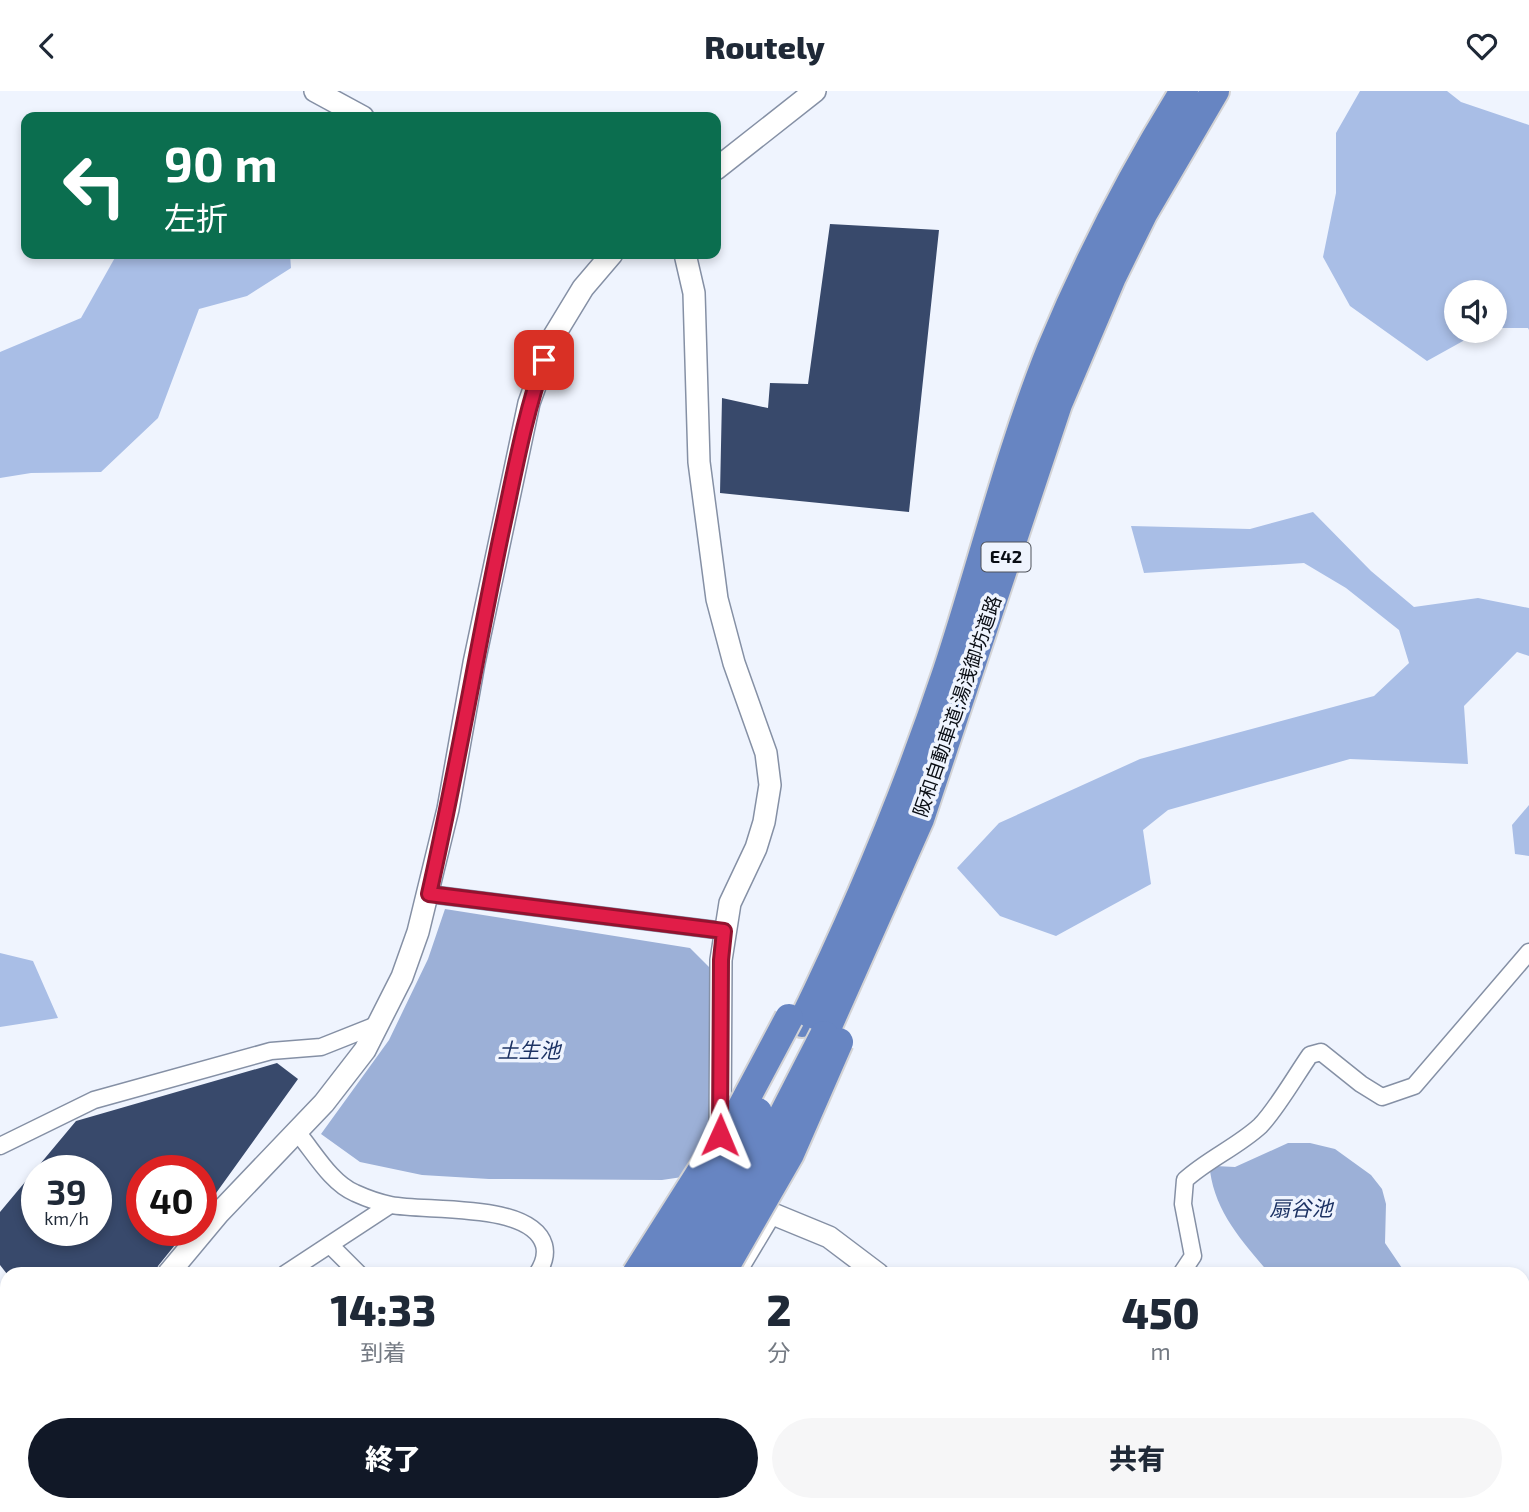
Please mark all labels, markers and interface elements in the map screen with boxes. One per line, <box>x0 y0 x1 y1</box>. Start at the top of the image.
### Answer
icon: back <box>28 27 66 65</box>
text: Routely <box>704 27 825 65</box>
icon: heart <box>1463 27 1501 65</box>
text: 90 m <box>164 133 278 192</box>
icon: left <box>49 140 140 231</box>
text: 左折 <box>164 198 228 236</box>
map controls <box>1444 280 1507 343</box>
button: sound <box>1444 280 1507 343</box>
pin <box>514 330 574 390</box>
icon: arrive <box>525 341 563 379</box>
road number: E42 <box>982 543 1030 571</box>
street label: 阪和自動車道;湯浅御坊道路 <box>908 592 1005 820</box>
water label: 土生池 <box>498 1037 562 1062</box>
position arrow <box>683 1098 757 1172</box>
speed limit sign: 40 <box>126 1155 217 1246</box>
text: 39 <box>46 1170 87 1212</box>
water label: 扇谷池 <box>1270 1195 1334 1220</box>
text: km/h <box>44 1207 89 1229</box>
text: 14:33 <box>330 1284 436 1334</box>
text: 2 <box>766 1284 791 1334</box>
text: 450 <box>1122 1287 1200 1337</box>
text: m <box>1151 1337 1171 1365</box>
text: 到着 <box>360 1338 406 1366</box>
text: 分 <box>767 1338 790 1366</box>
button: 終了 <box>28 1418 758 1498</box>
button: 共有 <box>772 1418 1502 1498</box>

